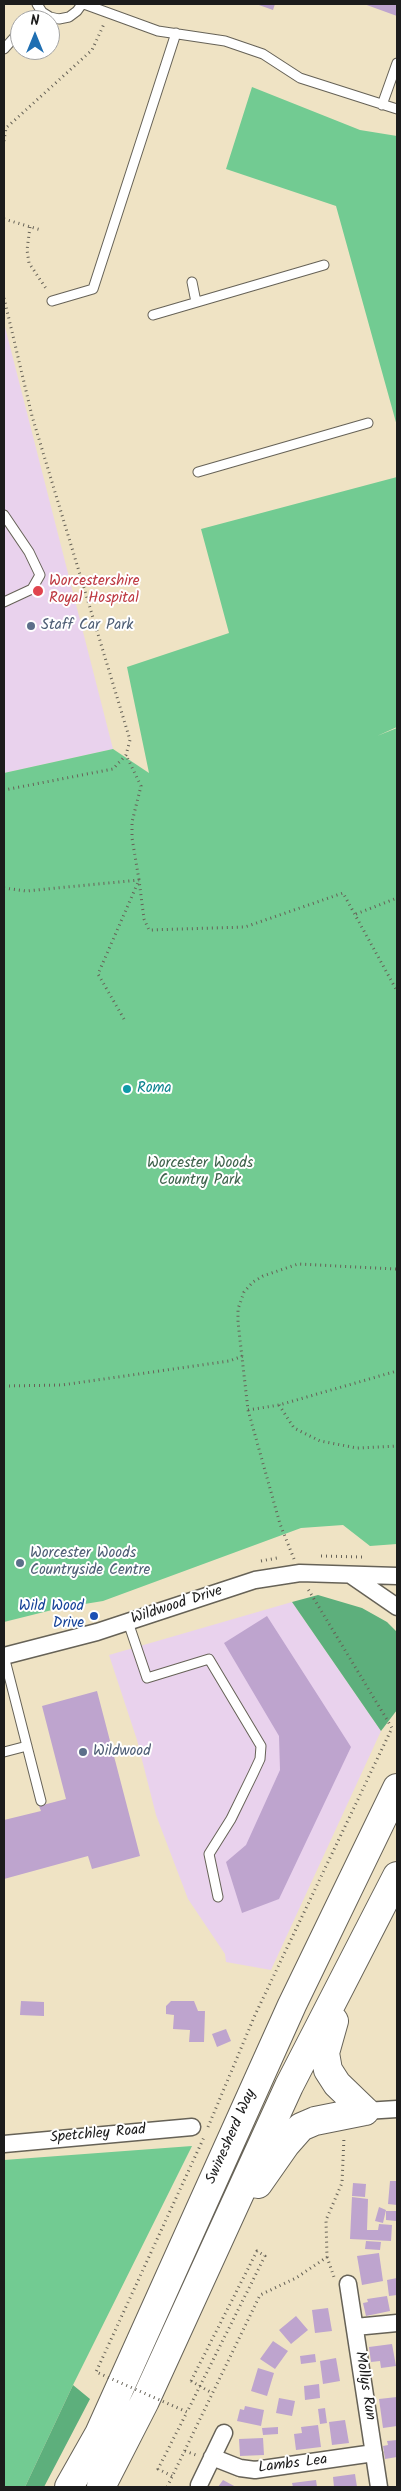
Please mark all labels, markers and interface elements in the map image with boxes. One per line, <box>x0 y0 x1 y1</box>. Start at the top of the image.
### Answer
north arrow <box>10 10 60 60</box>
text: N <box>31 10 39 32</box>
place label: Worcestershire Royal Hospital <box>49 573 140 608</box>
marker: Worcestershire Royal Hospital <box>31 584 45 598</box>
place label: Staff Car Park <box>41 617 133 635</box>
marker: Staff Car Park <box>25 620 37 632</box>
place label: Roma <box>137 1080 172 1098</box>
marker: Roma <box>121 1083 133 1095</box>
park label: Worcester Woods Country Park <box>147 1155 253 1190</box>
place label: Worcester Woods Countryside Centre <box>30 1545 150 1580</box>
marker: Worcester Woods Countryside Centre <box>14 1557 26 1569</box>
street label: Wildwood Drive <box>129 1583 225 1629</box>
place label: Wild Wood Drive <box>19 1598 84 1633</box>
marker: Wild Wood Drive <box>88 1610 100 1622</box>
place label: Wildwood <box>93 1743 151 1761</box>
marker: Wildwood <box>77 1746 89 1758</box>
street label: Swinesherd Way <box>203 2087 261 2187</box>
street label: Spetchley Road <box>49 2122 147 2148</box>
street label: Mollys Run <box>350 2350 378 2422</box>
street label: Lambs Lea <box>257 2452 329 2478</box>

